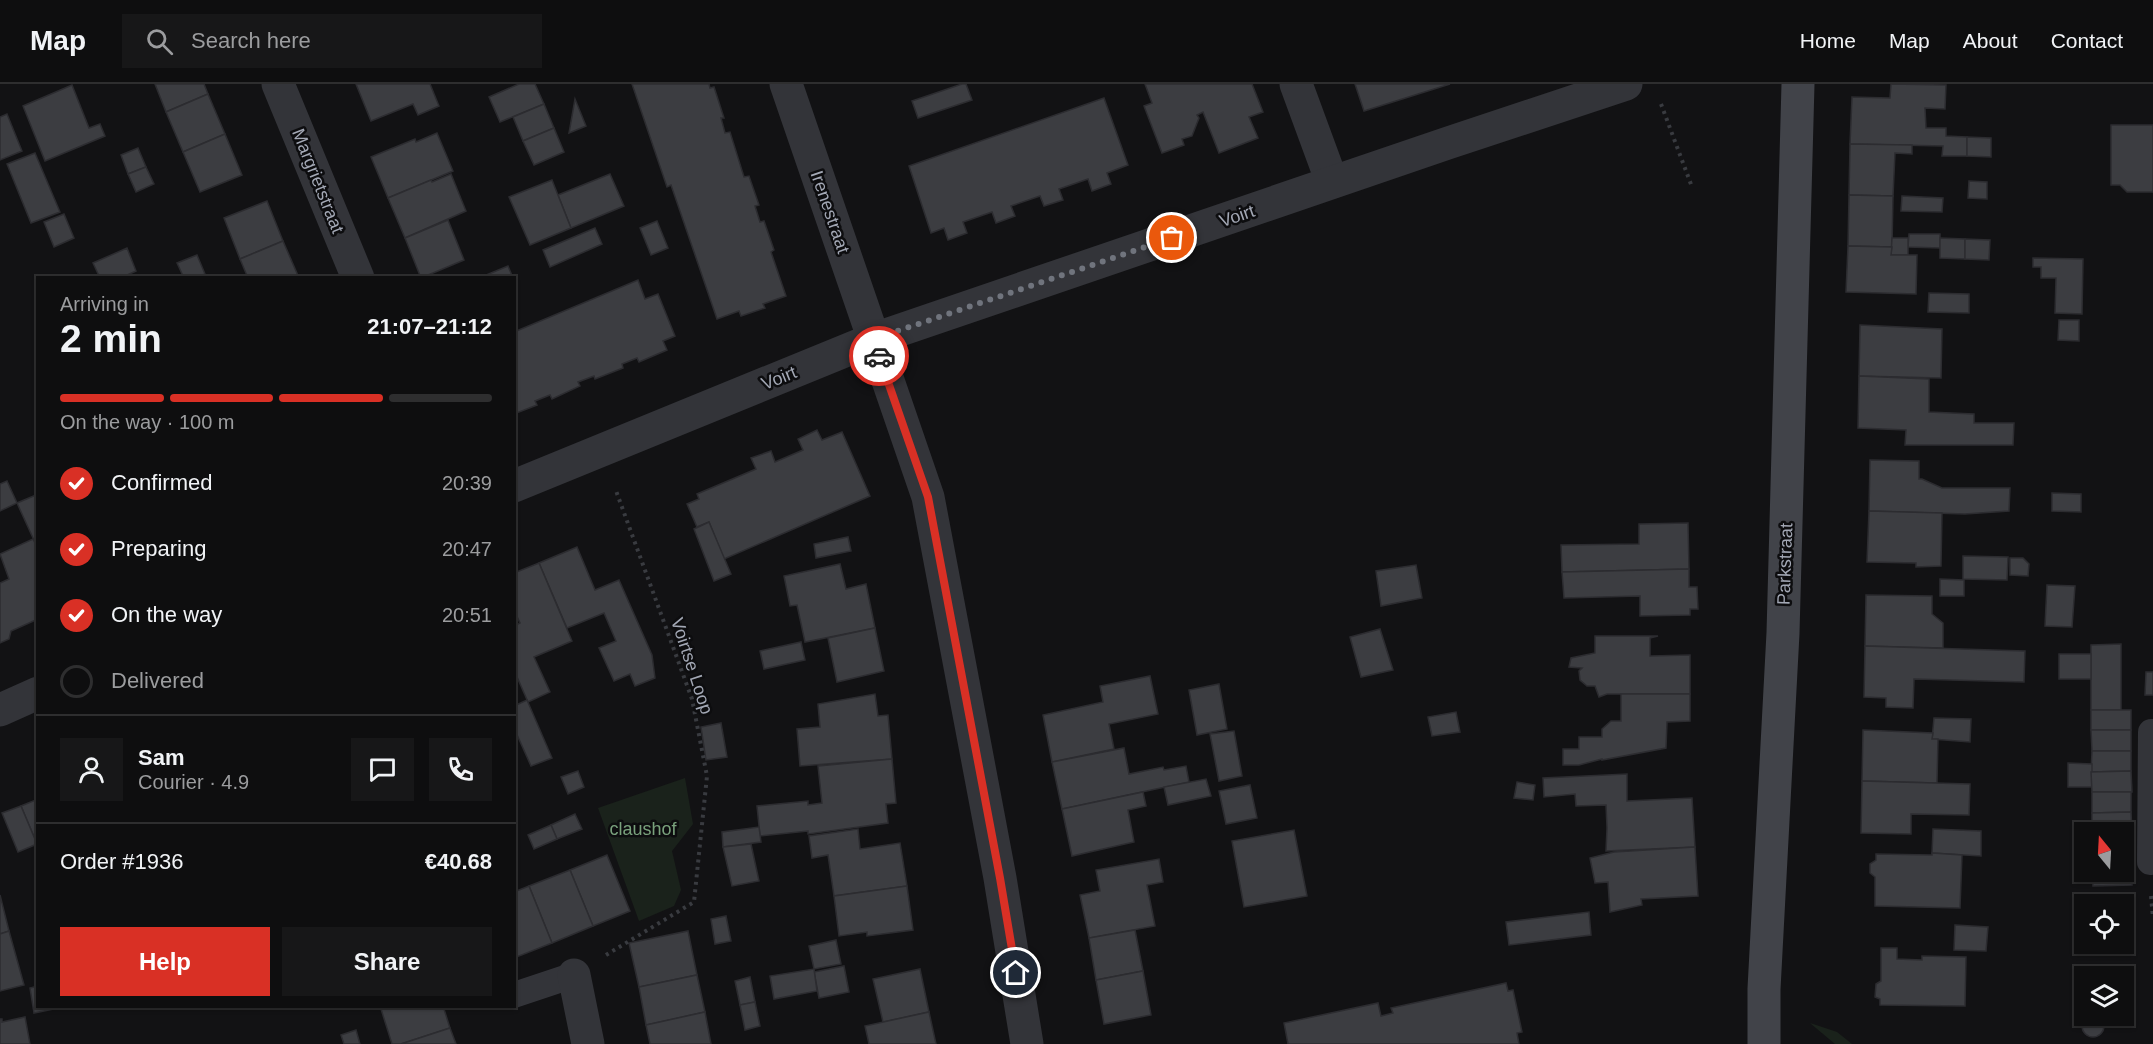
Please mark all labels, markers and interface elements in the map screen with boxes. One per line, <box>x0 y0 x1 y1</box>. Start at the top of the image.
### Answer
search box <box>122 14 542 68</box>
text: Map <box>30 25 86 56</box>
icon: search <box>143 25 176 58</box>
text: Search here <box>191 28 311 53</box>
text: Home <box>1800 29 1856 52</box>
text: Map <box>1889 29 1930 52</box>
text: About <box>1963 29 2018 52</box>
text: Contact <box>2051 29 2123 52</box>
street label: Margrietstraat <box>288 126 348 236</box>
street label: Irenestraat <box>807 168 853 256</box>
street label: Voirt <box>1217 201 1257 231</box>
pin <box>1146 212 1197 263</box>
icon: bag <box>1155 221 1188 254</box>
text: Arriving in <box>60 293 149 315</box>
text: 21:07–21:12 <box>367 314 492 339</box>
text: 2 min <box>60 317 162 360</box>
courier <box>849 326 909 386</box>
icon: car <box>863 340 896 373</box>
street label: Voirt <box>759 362 799 394</box>
text: On the way · 100 m <box>60 411 235 433</box>
icon: check <box>60 467 93 500</box>
text: Confirmed <box>111 470 212 495</box>
text: 20:39 <box>442 472 492 494</box>
street label: Parkstraat <box>1774 523 1796 605</box>
icon: check <box>60 533 93 566</box>
text: Preparing <box>111 536 206 561</box>
text: 20:47 <box>442 538 492 560</box>
icon: check <box>60 599 93 632</box>
text: On the way <box>111 602 222 627</box>
text: 20:51 <box>442 604 492 626</box>
street label: Voirtse Loop <box>667 615 717 717</box>
text: Delivered <box>111 668 204 693</box>
button: person <box>60 738 123 801</box>
button: chat <box>351 738 414 801</box>
button: phone <box>429 738 492 801</box>
text: Sam <box>138 745 184 770</box>
text: Courier · 4.9 <box>138 771 249 793</box>
park label: claushof <box>609 819 678 839</box>
north arrow <box>2074 822 2134 882</box>
map controls <box>2074 822 2134 1026</box>
text: Order #1936 <box>60 849 184 874</box>
text: €40.68 <box>425 849 492 874</box>
button: locate <box>2074 894 2134 954</box>
button: Help <box>60 927 270 996</box>
button: Share <box>282 927 492 996</box>
pin <box>990 947 1041 998</box>
icon: home <box>999 956 1032 989</box>
button: layers <box>2074 966 2134 1026</box>

